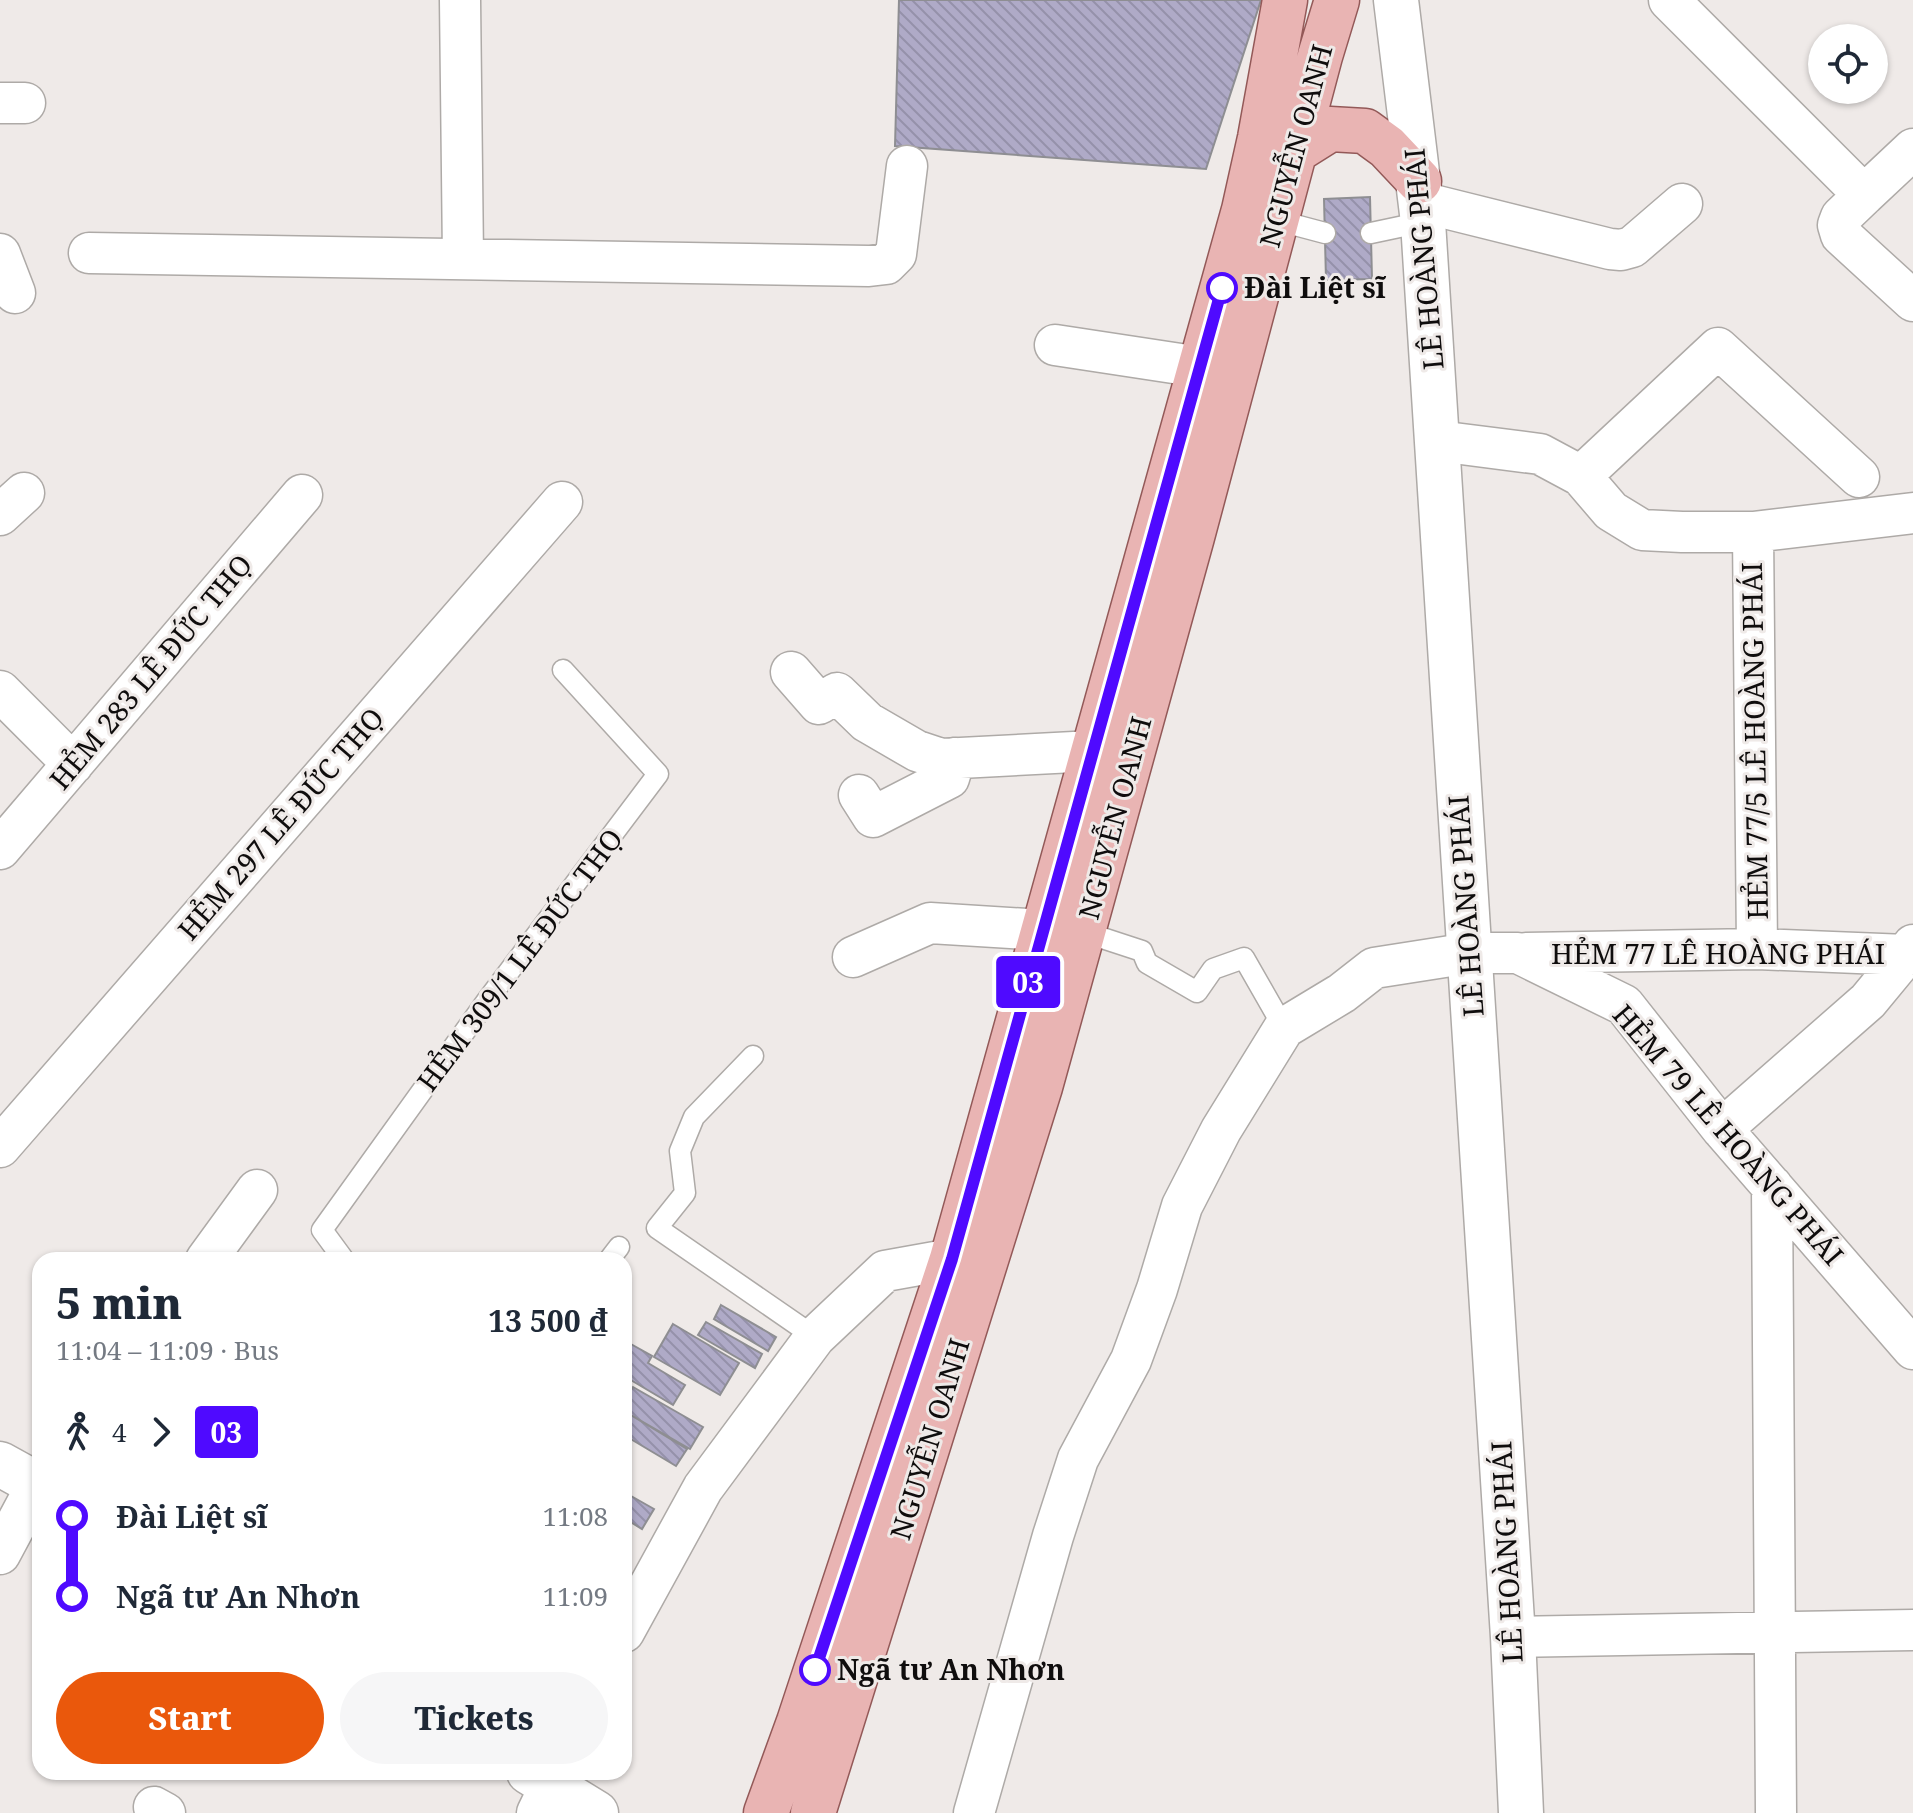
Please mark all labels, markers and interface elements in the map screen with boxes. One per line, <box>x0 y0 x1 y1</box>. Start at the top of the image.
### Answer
map controls <box>1808 24 1888 104</box>
button: locate <box>1808 24 1888 104</box>
street label: NGUYỄN OANH <box>1250 40 1340 251</box>
street label: LÊ HOÀNG PHÁI <box>1394 147 1452 371</box>
place label: Đài Liệt sĩ <box>1244 268 1387 306</box>
marker: Đài Liệt sĩ <box>1207 273 1237 303</box>
street label: HẺM 283 LÊ ĐỨC THỌ <box>41 546 260 797</box>
street label: HẺM 77/5 LÊ HOÀNG PHÁI <box>1732 562 1776 920</box>
street label: HẺM 297 LÊ ĐỨC THỌ <box>169 699 392 947</box>
street label: NGUYỄN OANH <box>1069 712 1159 923</box>
street label: LÊ HOÀNG PHÁI <box>1438 794 1492 1018</box>
street label: HẺM 309/1 LÊ ĐỨC THỌ <box>408 820 631 1098</box>
street label: HẺM 77 LÊ HOÀNG PHÁI <box>1551 934 1885 972</box>
line badge: 03 <box>992 956 1064 1008</box>
text: 03 <box>1012 963 1044 1001</box>
street label: HẺM 79 LÊ HOÀNG PHÁI <box>1605 996 1853 1273</box>
text: 5 min <box>56 1272 182 1332</box>
text: 13 500 ₫ <box>488 1300 608 1341</box>
text: 11:04 – 11:09 · Bus <box>56 1332 279 1368</box>
street label: NGUYỄN OANH <box>880 1333 978 1544</box>
icon: walk <box>56 1410 100 1454</box>
icon: forward <box>139 1410 183 1454</box>
text: 03 <box>211 1413 242 1451</box>
text: 4 <box>112 1414 127 1450</box>
street label: LÊ HOÀNG PHÁI <box>1481 1440 1531 1664</box>
text: Đài Liệt sĩ <box>116 1496 268 1537</box>
text: 11:08 <box>542 1498 608 1534</box>
text: Ngã tư An Nhơn <box>116 1576 360 1617</box>
text: 11:09 <box>542 1578 608 1614</box>
place label: Ngã tư An Nhơn <box>837 1650 1065 1688</box>
marker: Ngã tư An Nhơn <box>800 1655 830 1685</box>
button: Start <box>56 1672 324 1764</box>
button: Tickets <box>340 1672 608 1764</box>

